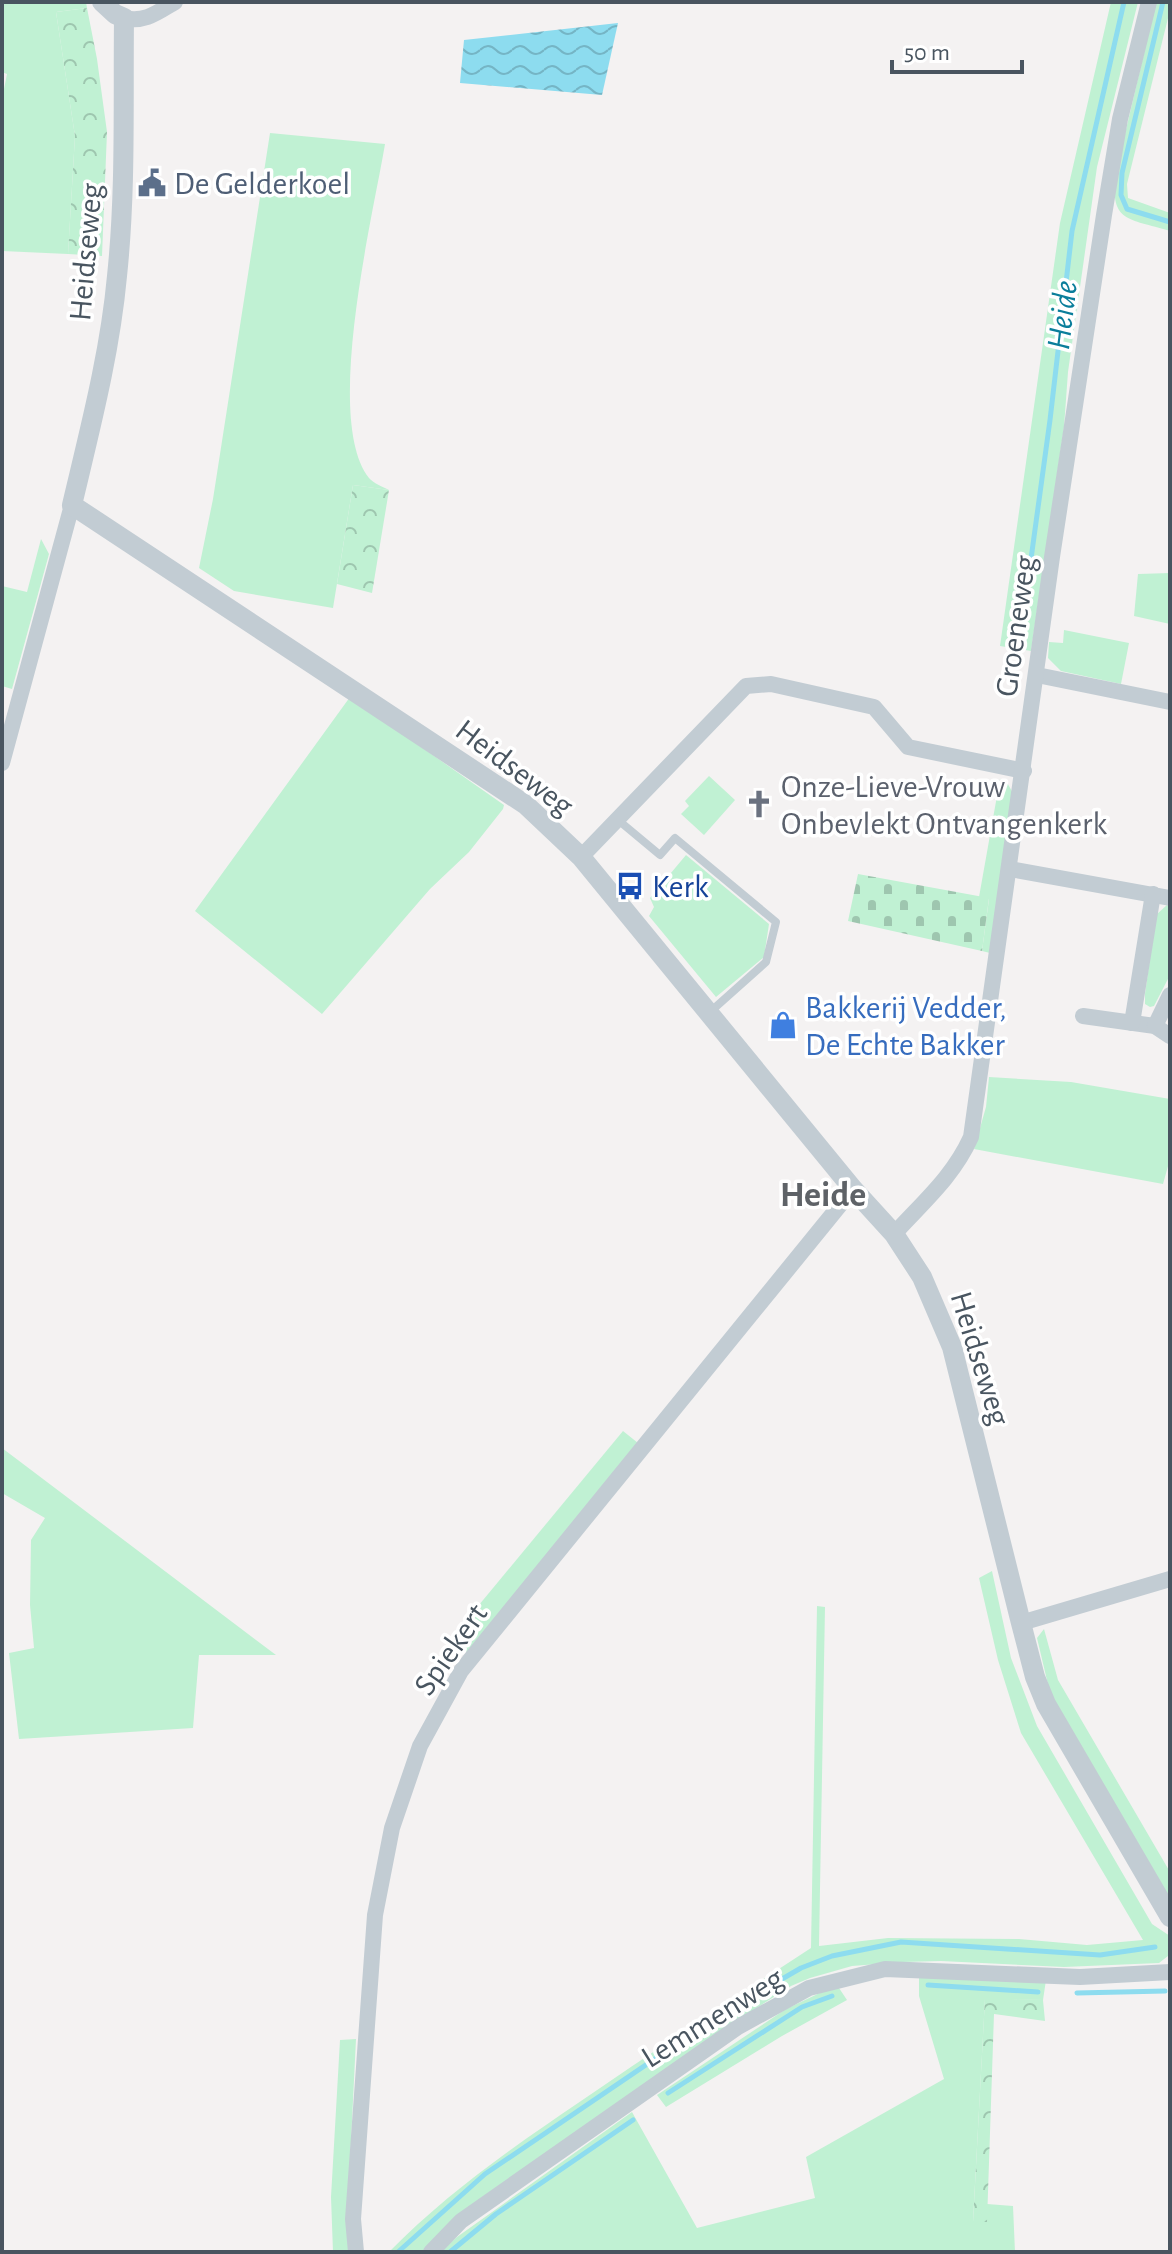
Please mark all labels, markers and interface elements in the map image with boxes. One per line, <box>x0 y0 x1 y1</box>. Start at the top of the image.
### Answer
scale bar <box>892 24 1022 74</box>
text: 50 m <box>904 41 950 65</box>
public building icon: De Gelderkoel <box>137 168 167 198</box>
place label: De Gelderkoel <box>174 168 350 200</box>
street label: Heidseweg <box>64 182 108 322</box>
water label: Heide <box>1042 279 1084 352</box>
street label: Groeneweg <box>990 553 1042 699</box>
street label: Heidseweg <box>450 713 579 822</box>
place label: Onze-Lieve-Vrouw Onbevlekt Ontvangenkerk <box>781 771 1107 840</box>
church icon: Onze-Lieve-Vrouw Onbevlekt Ontvangenkerk <box>744 789 774 819</box>
bus stop icon: Kerk <box>615 871 645 901</box>
place label: Kerk <box>652 871 709 903</box>
place label: Bakkerij Vedder, De Echte Bakker <box>805 992 1007 1061</box>
shop icon: Bakkerij Vedder, De Echte Bakker <box>768 1010 798 1040</box>
district label: Heide <box>780 1177 866 1213</box>
street label: Heidseweg <box>945 1288 1016 1429</box>
street label: Spiekert <box>408 1598 494 1701</box>
street label: Lemmenweg <box>636 1962 789 2074</box>

